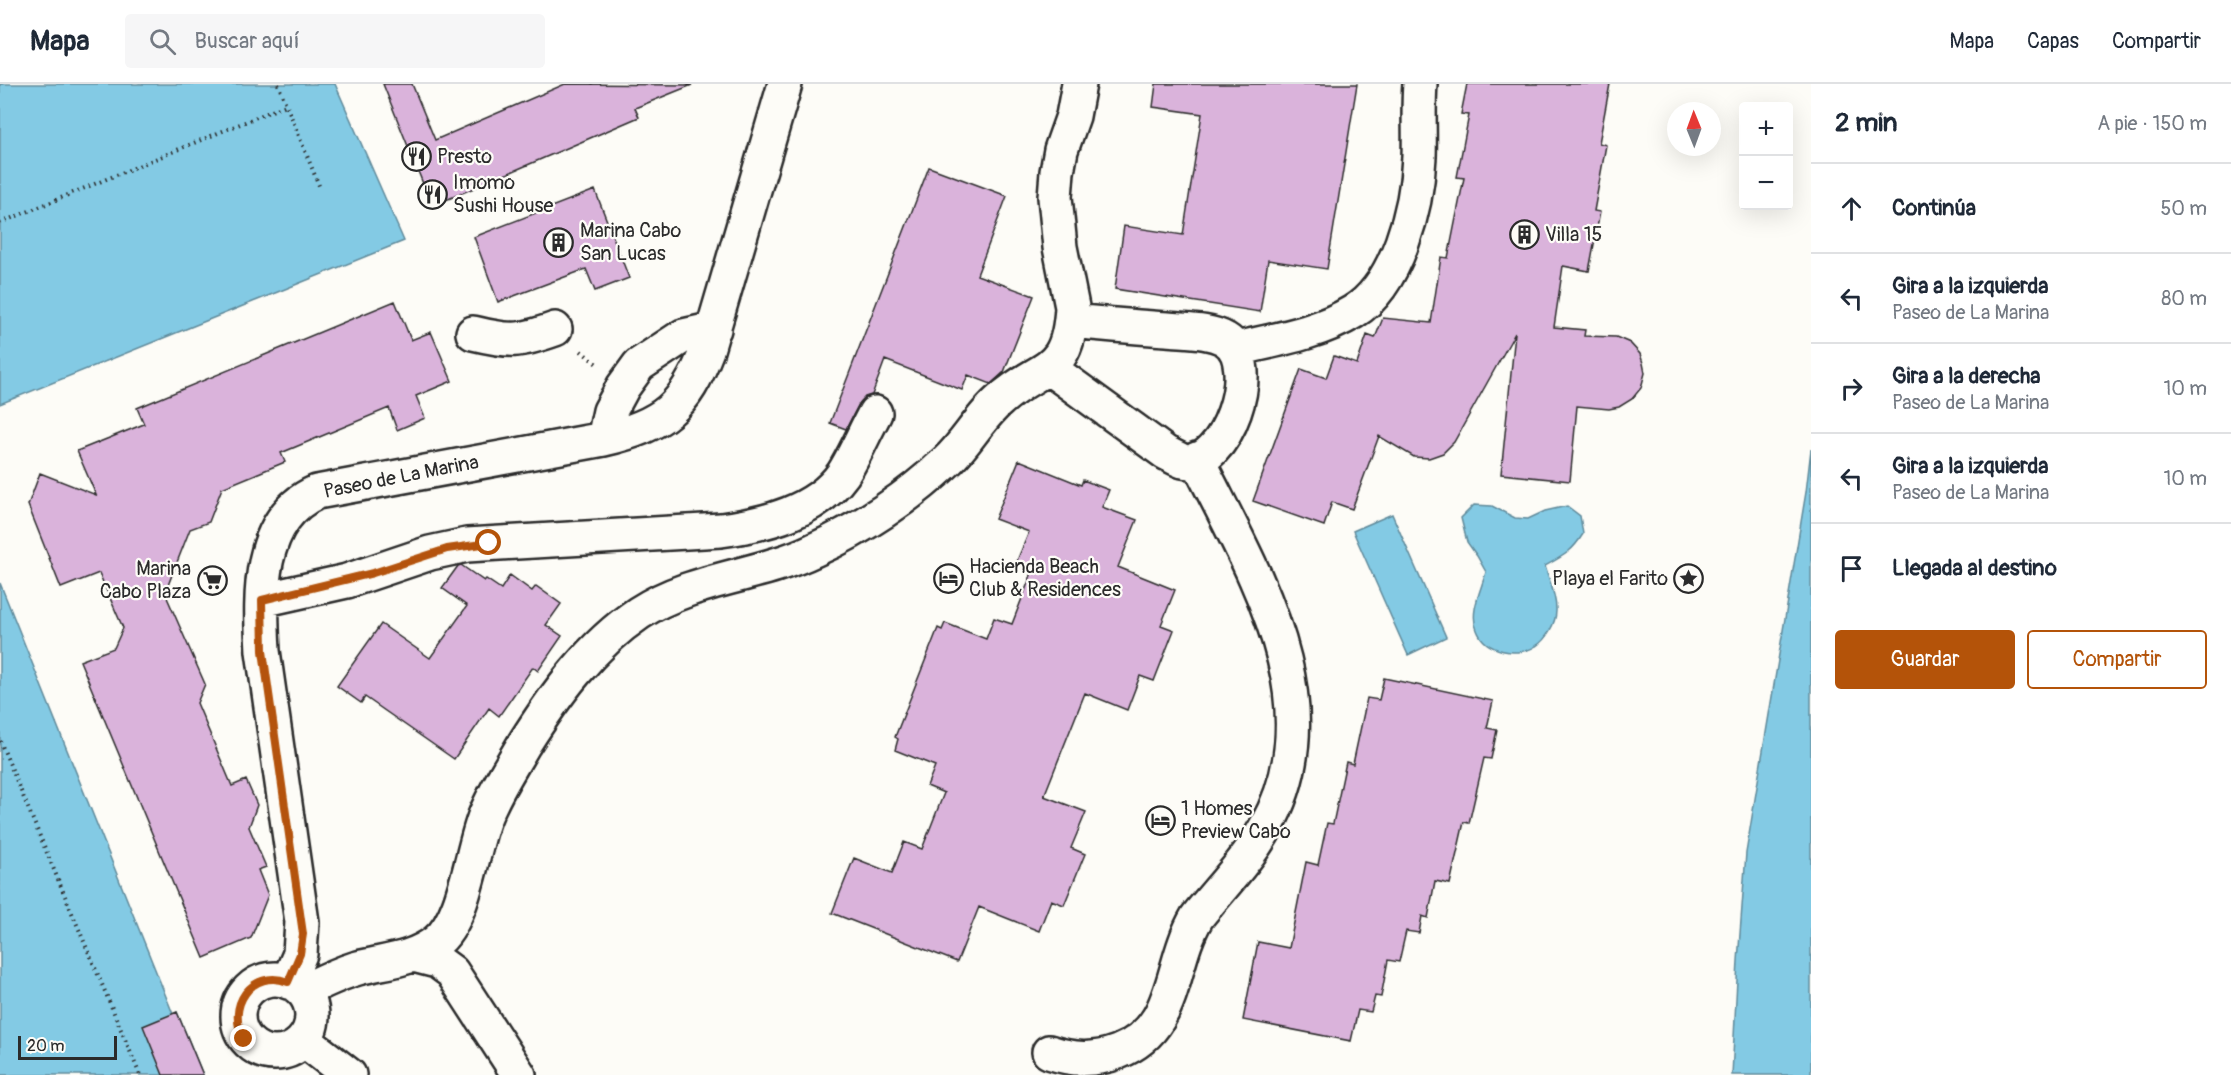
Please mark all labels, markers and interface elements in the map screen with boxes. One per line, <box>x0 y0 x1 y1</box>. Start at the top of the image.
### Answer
search box <box>125 14 545 68</box>
text: Mapa <box>30 24 89 59</box>
icon: search <box>146 25 179 58</box>
text: Buscar aquí <box>194 27 300 55</box>
text: Mapa <box>1950 28 1994 55</box>
text: Capas <box>2027 28 2079 55</box>
text: Compartir <box>2112 28 2201 55</box>
north arrow <box>1667 102 1721 156</box>
map controls <box>1739 102 1793 210</box>
button: + <box>1739 102 1793 156</box>
text: 2 min <box>1835 107 1897 139</box>
text: A pie · 150 m <box>2097 111 2207 136</box>
restaurant icon: Presto <box>400 140 432 172</box>
place label: Presto <box>437 144 492 169</box>
button: − <box>1739 156 1793 210</box>
place label: Imomo Sushi House <box>453 170 554 218</box>
restaurant icon: Imomo Sushi House <box>416 178 448 210</box>
icon: ahead <box>1835 192 1868 225</box>
text: Continúa <box>1892 194 1976 222</box>
text: 50 m <box>2160 196 2207 221</box>
place label: Marina Cabo San Lucas <box>580 218 682 266</box>
building icon: Villa 15 <box>1508 218 1540 250</box>
place label: Villa 15 <box>1545 222 1602 247</box>
building icon: Marina Cabo San Lucas <box>543 226 575 258</box>
text: Gira a la izquierda <box>1892 272 2049 300</box>
icon: left <box>1835 282 1868 315</box>
text: 80 m <box>2161 286 2207 311</box>
text: Paseo de La Marina <box>1892 300 2049 325</box>
text: Gira a la derecha <box>1892 362 2040 390</box>
icon: right <box>1835 372 1868 405</box>
text: 10 m <box>2163 376 2207 401</box>
text: Paseo de La Marina <box>1892 390 2049 415</box>
street label: Paseo de La Marina <box>321 449 481 504</box>
text: Gira a la izquierda <box>1892 452 2049 480</box>
icon: left <box>1835 462 1868 495</box>
text: 10 m <box>2163 466 2207 491</box>
text: Paseo de La Marina <box>1892 480 2049 505</box>
route start <box>475 529 501 555</box>
icon: arrive <box>1835 552 1868 585</box>
place label: Hacienda Beach Club & Residences <box>969 554 1121 602</box>
text: Llegada al destino <box>1892 554 2057 582</box>
place label: Marina Cabo Plaza <box>100 556 191 604</box>
hotel icon: Hacienda Beach Club & Residences <box>932 562 964 594</box>
place icon: Playa el Farito <box>1673 562 1705 594</box>
supermarket icon: Marina Cabo Plaza <box>196 564 228 596</box>
place label: Playa el Farito <box>1552 566 1668 591</box>
button: Guardar <box>1835 630 2015 689</box>
button: Compartir <box>2027 630 2207 689</box>
place label: 1 Homes Preview Cabo <box>1181 796 1291 844</box>
hotel icon: 1 Homes Preview Cabo <box>1144 804 1176 836</box>
route end <box>230 1025 256 1051</box>
scale bar <box>18 1033 117 1060</box>
text: 20 m <box>27 1036 65 1056</box>

